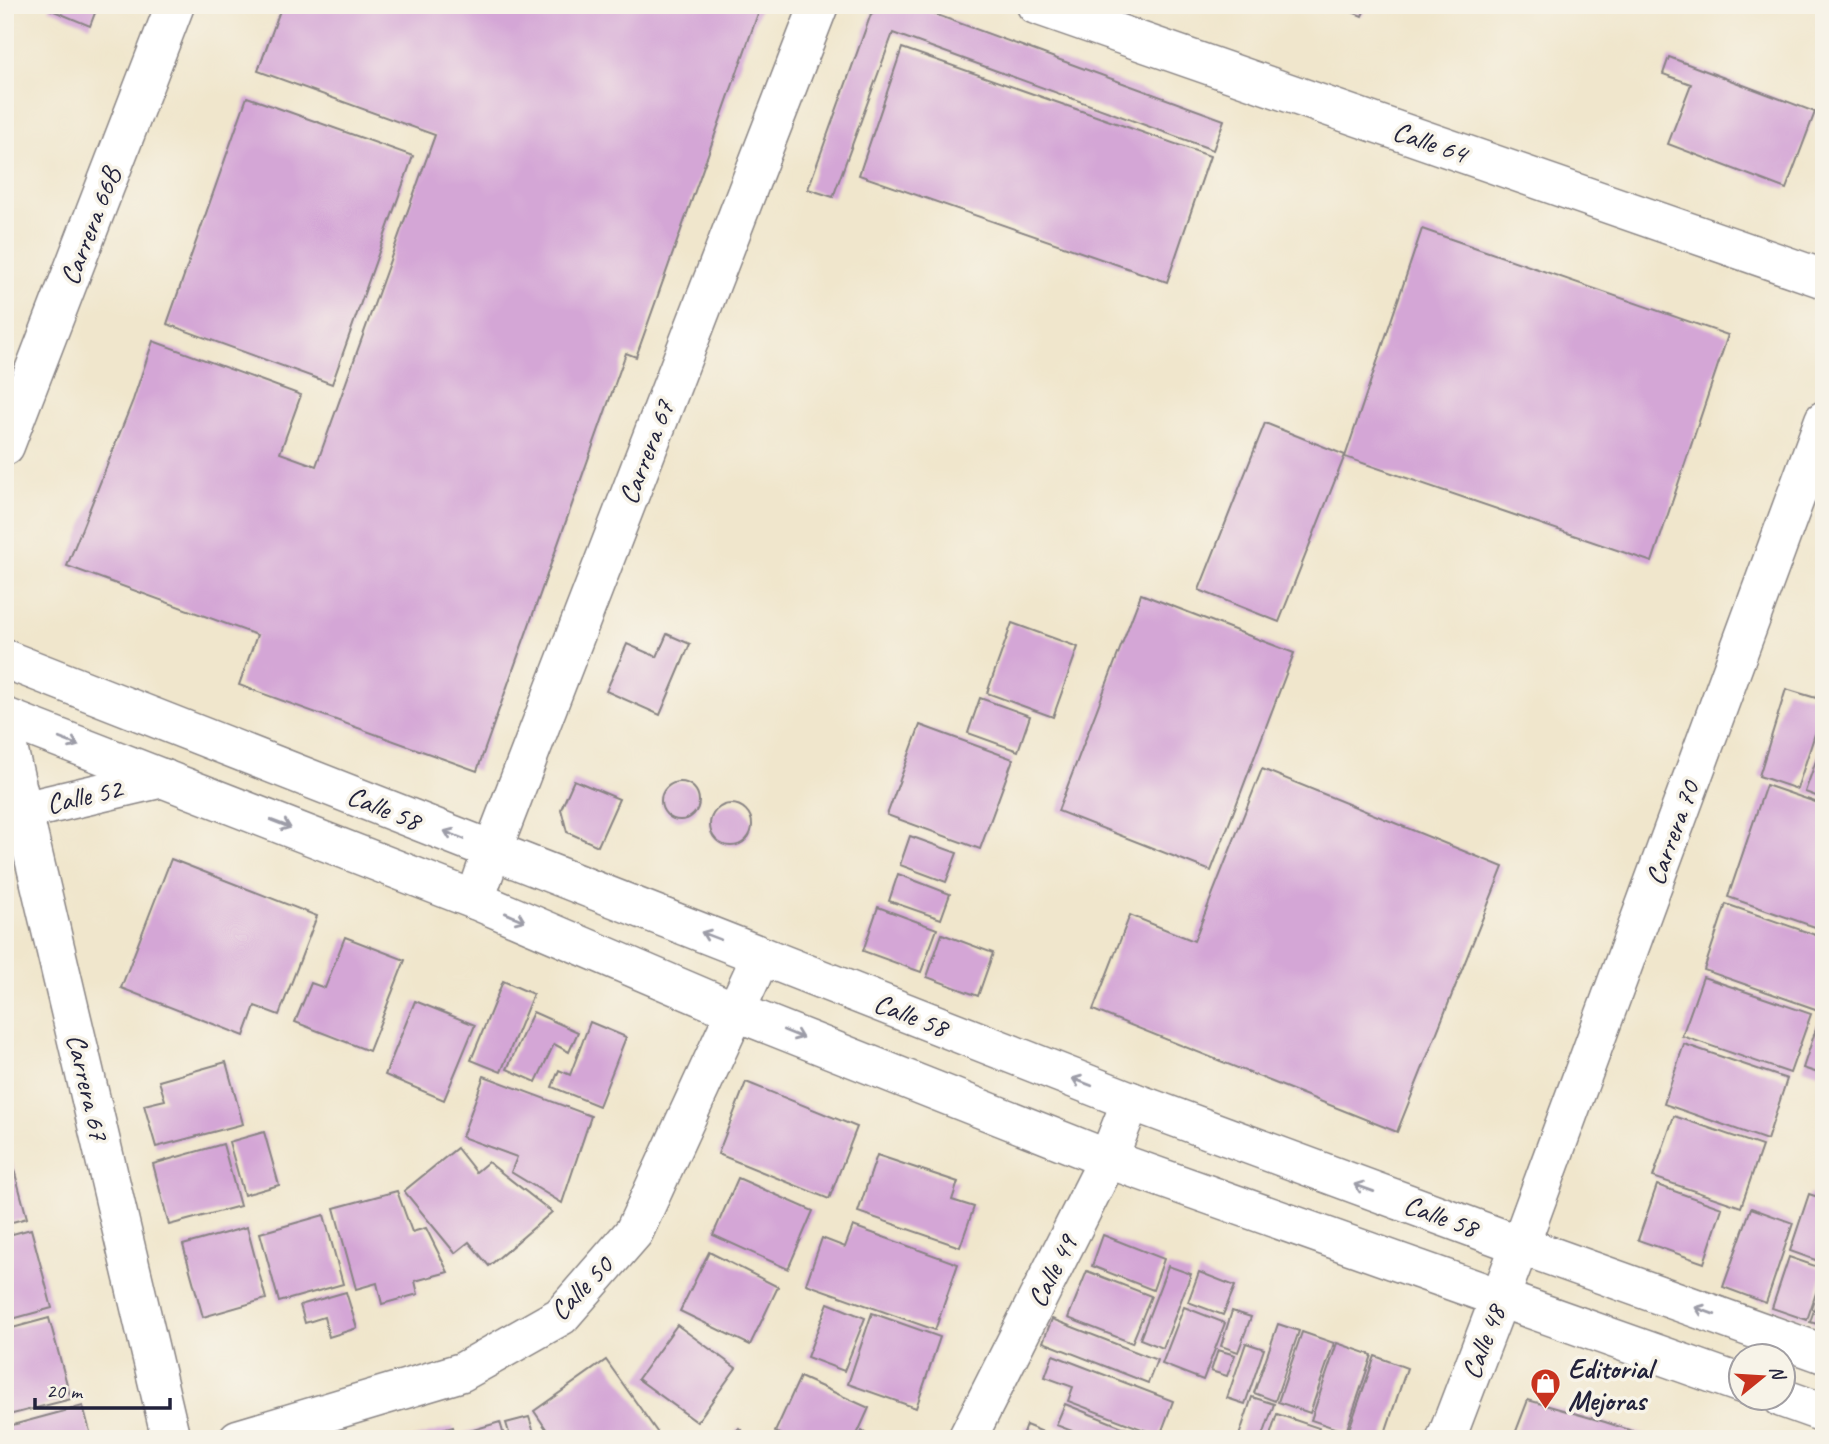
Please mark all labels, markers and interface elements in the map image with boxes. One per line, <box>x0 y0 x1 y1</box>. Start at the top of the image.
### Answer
street label: Calle 64 <box>1388 113 1474 172</box>
street label: Carrera 66B <box>52 160 129 290</box>
street label: Carrera 67 <box>610 394 682 509</box>
one-way arrow <box>57 736 79 749</box>
street label: Calle 52 <box>43 770 127 822</box>
street label: Carrera 70 <box>1637 774 1708 890</box>
street label: Calle 58 <box>342 778 428 839</box>
one-way arrow <box>269 819 291 832</box>
one-way arrow <box>443 828 465 841</box>
one-way arrow <box>504 911 525 924</box>
one-way arrow <box>701 929 722 942</box>
street label: Calle 58 <box>869 985 955 1046</box>
one-way arrow <box>781 1028 803 1041</box>
street label: Carrera 67 <box>59 1030 118 1145</box>
one-way arrow <box>1072 1075 1094 1088</box>
one-way arrow <box>1354 1180 1376 1193</box>
street label: Calle 58 <box>1399 1187 1485 1246</box>
street label: Calle 49 <box>1019 1227 1086 1313</box>
street label: Calle 50 <box>542 1247 622 1327</box>
street label: Calle 48 <box>1453 1298 1514 1384</box>
one-way arrow <box>1694 1304 1716 1317</box>
north arrow <box>1728 1342 1798 1412</box>
place label: Editorial Mejoras <box>1568 1351 1658 1418</box>
text: N <box>1764 1363 1791 1384</box>
scale bar <box>35 1367 170 1411</box>
shop icon: Editorial Mejoras <box>1528 1367 1562 1411</box>
text: 20 m <box>46 1378 84 1404</box>

